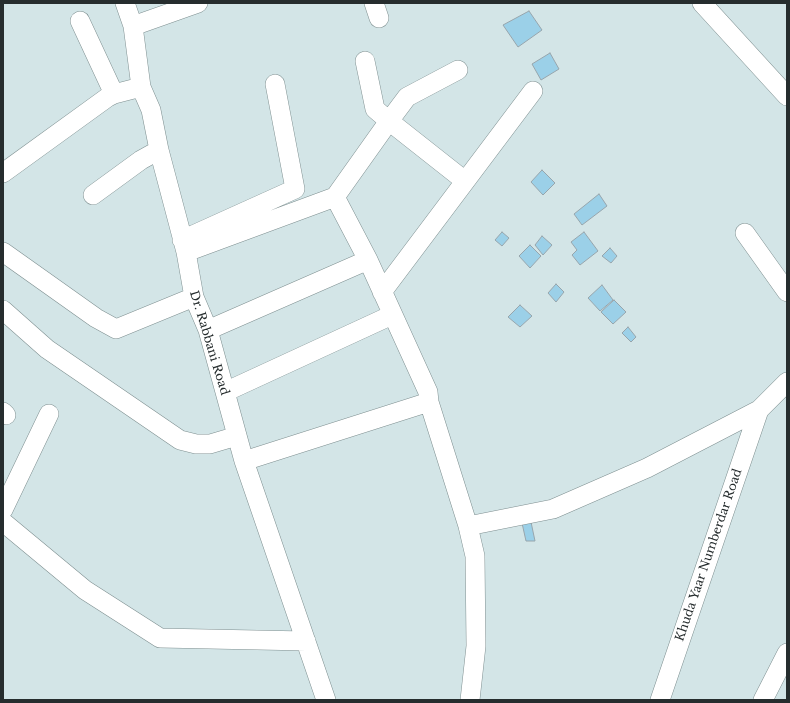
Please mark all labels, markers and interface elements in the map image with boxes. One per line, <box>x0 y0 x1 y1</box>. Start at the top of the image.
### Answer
street label: Dr. Rabbani Road <box>186 289 232 397</box>
street label: Khuda Yaar Numberdar Road <box>673 467 745 643</box>

